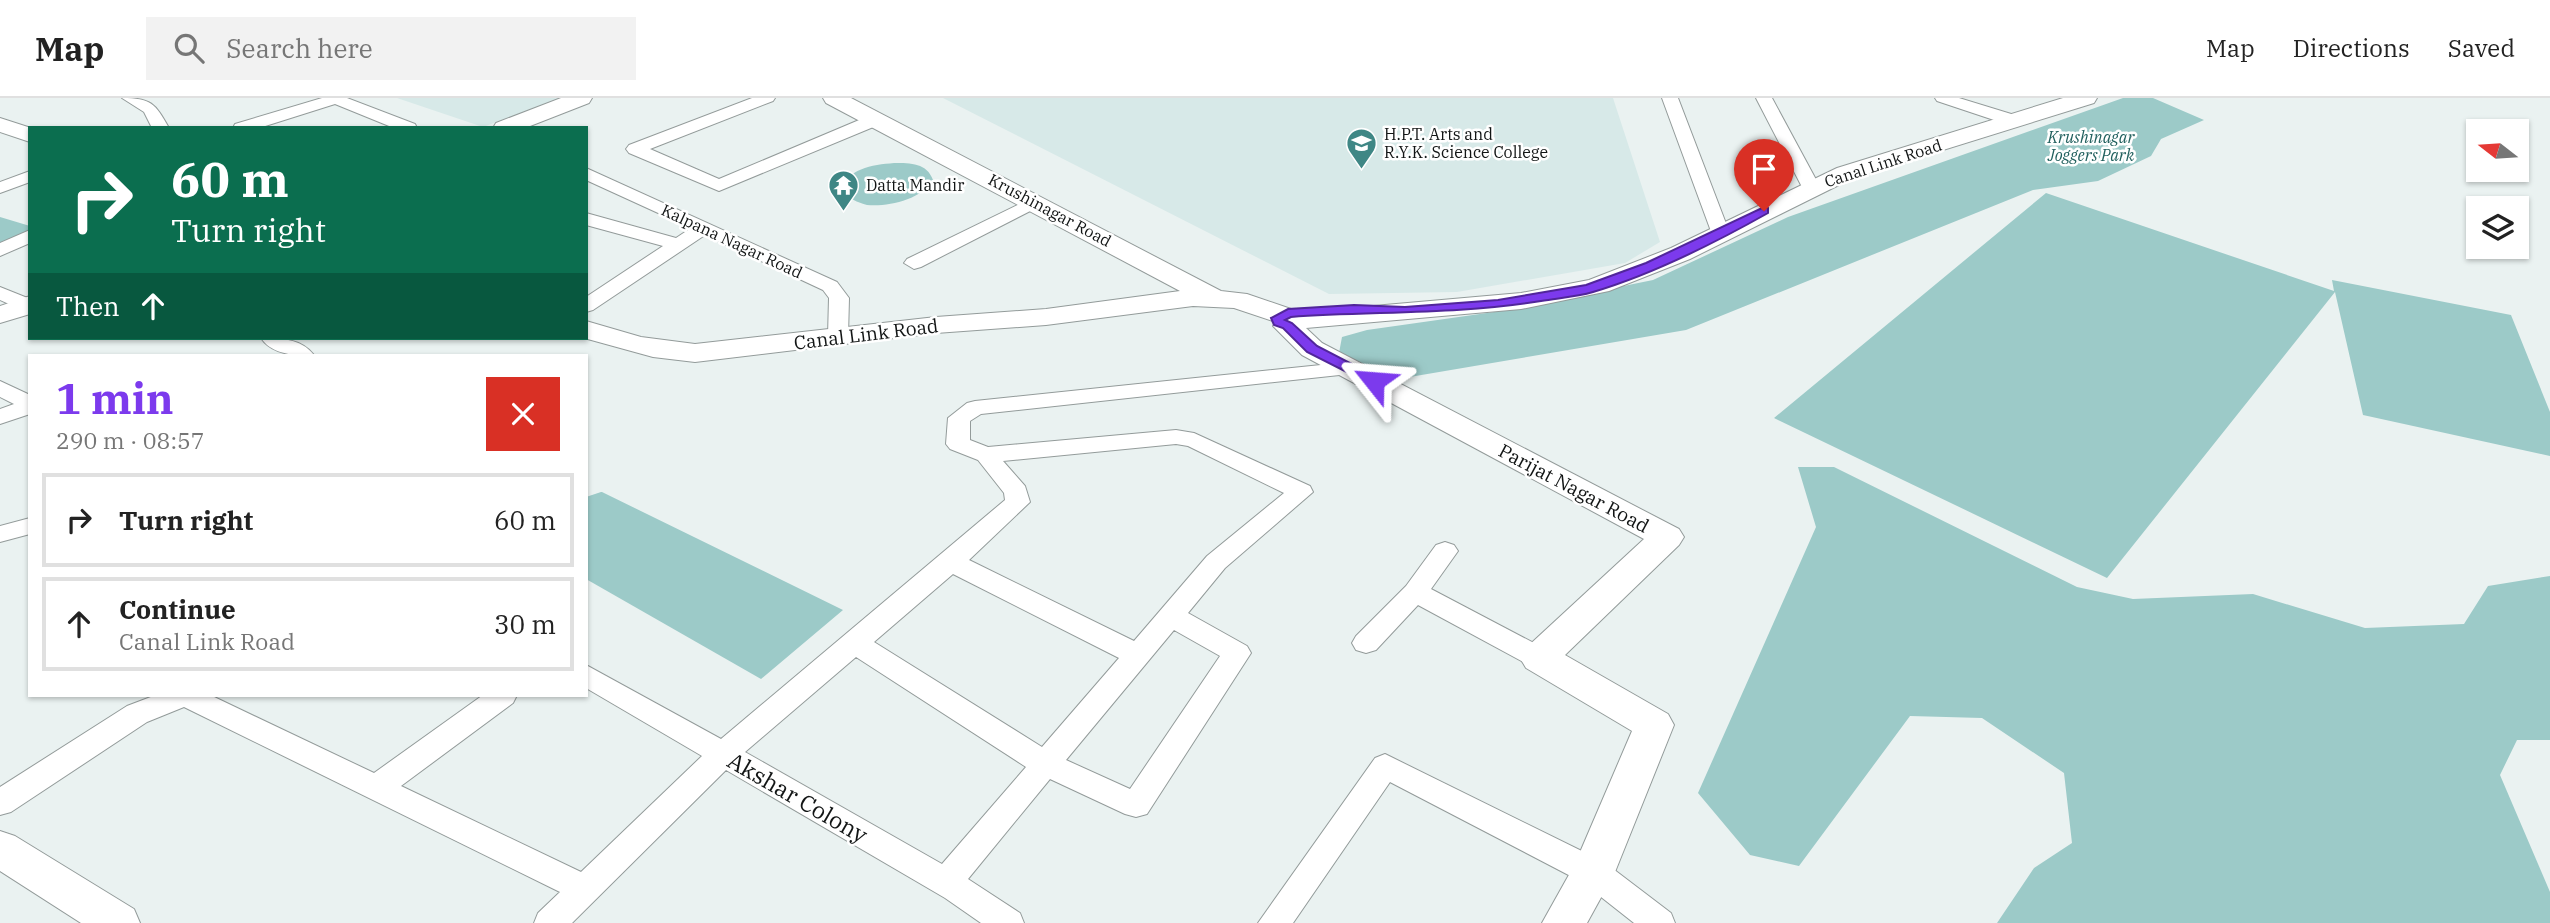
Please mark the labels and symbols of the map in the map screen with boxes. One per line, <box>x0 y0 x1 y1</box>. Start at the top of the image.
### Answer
north arrow <box>2466 119 2529 182</box>
place label: H.P.T. Arts and R.Y.K. Science College <box>1384 124 1548 162</box>
school or university icon: H.P.T. Arts and R.Y.K. Science College <box>1344 126 1378 170</box>
park label: Krushinagar Joggers Park <box>2047 127 2135 165</box>
street label: Canal Link Road <box>1822 134 1945 191</box>
pin <box>1734 139 1794 211</box>
temple icon: Datta Mandir <box>826 168 860 212</box>
street label: Krushinagar Road <box>985 169 1115 251</box>
place label: Datta Mandir <box>866 175 964 195</box>
street label: Kalpana Nagar Road <box>658 200 806 283</box>
street label: Canal Link Road <box>792 313 940 355</box>
position arrow <box>1337 344 1411 418</box>
street label: Parijat Nagar Road <box>1495 438 1653 538</box>
street label: Akshar Colony <box>723 745 874 850</box>

